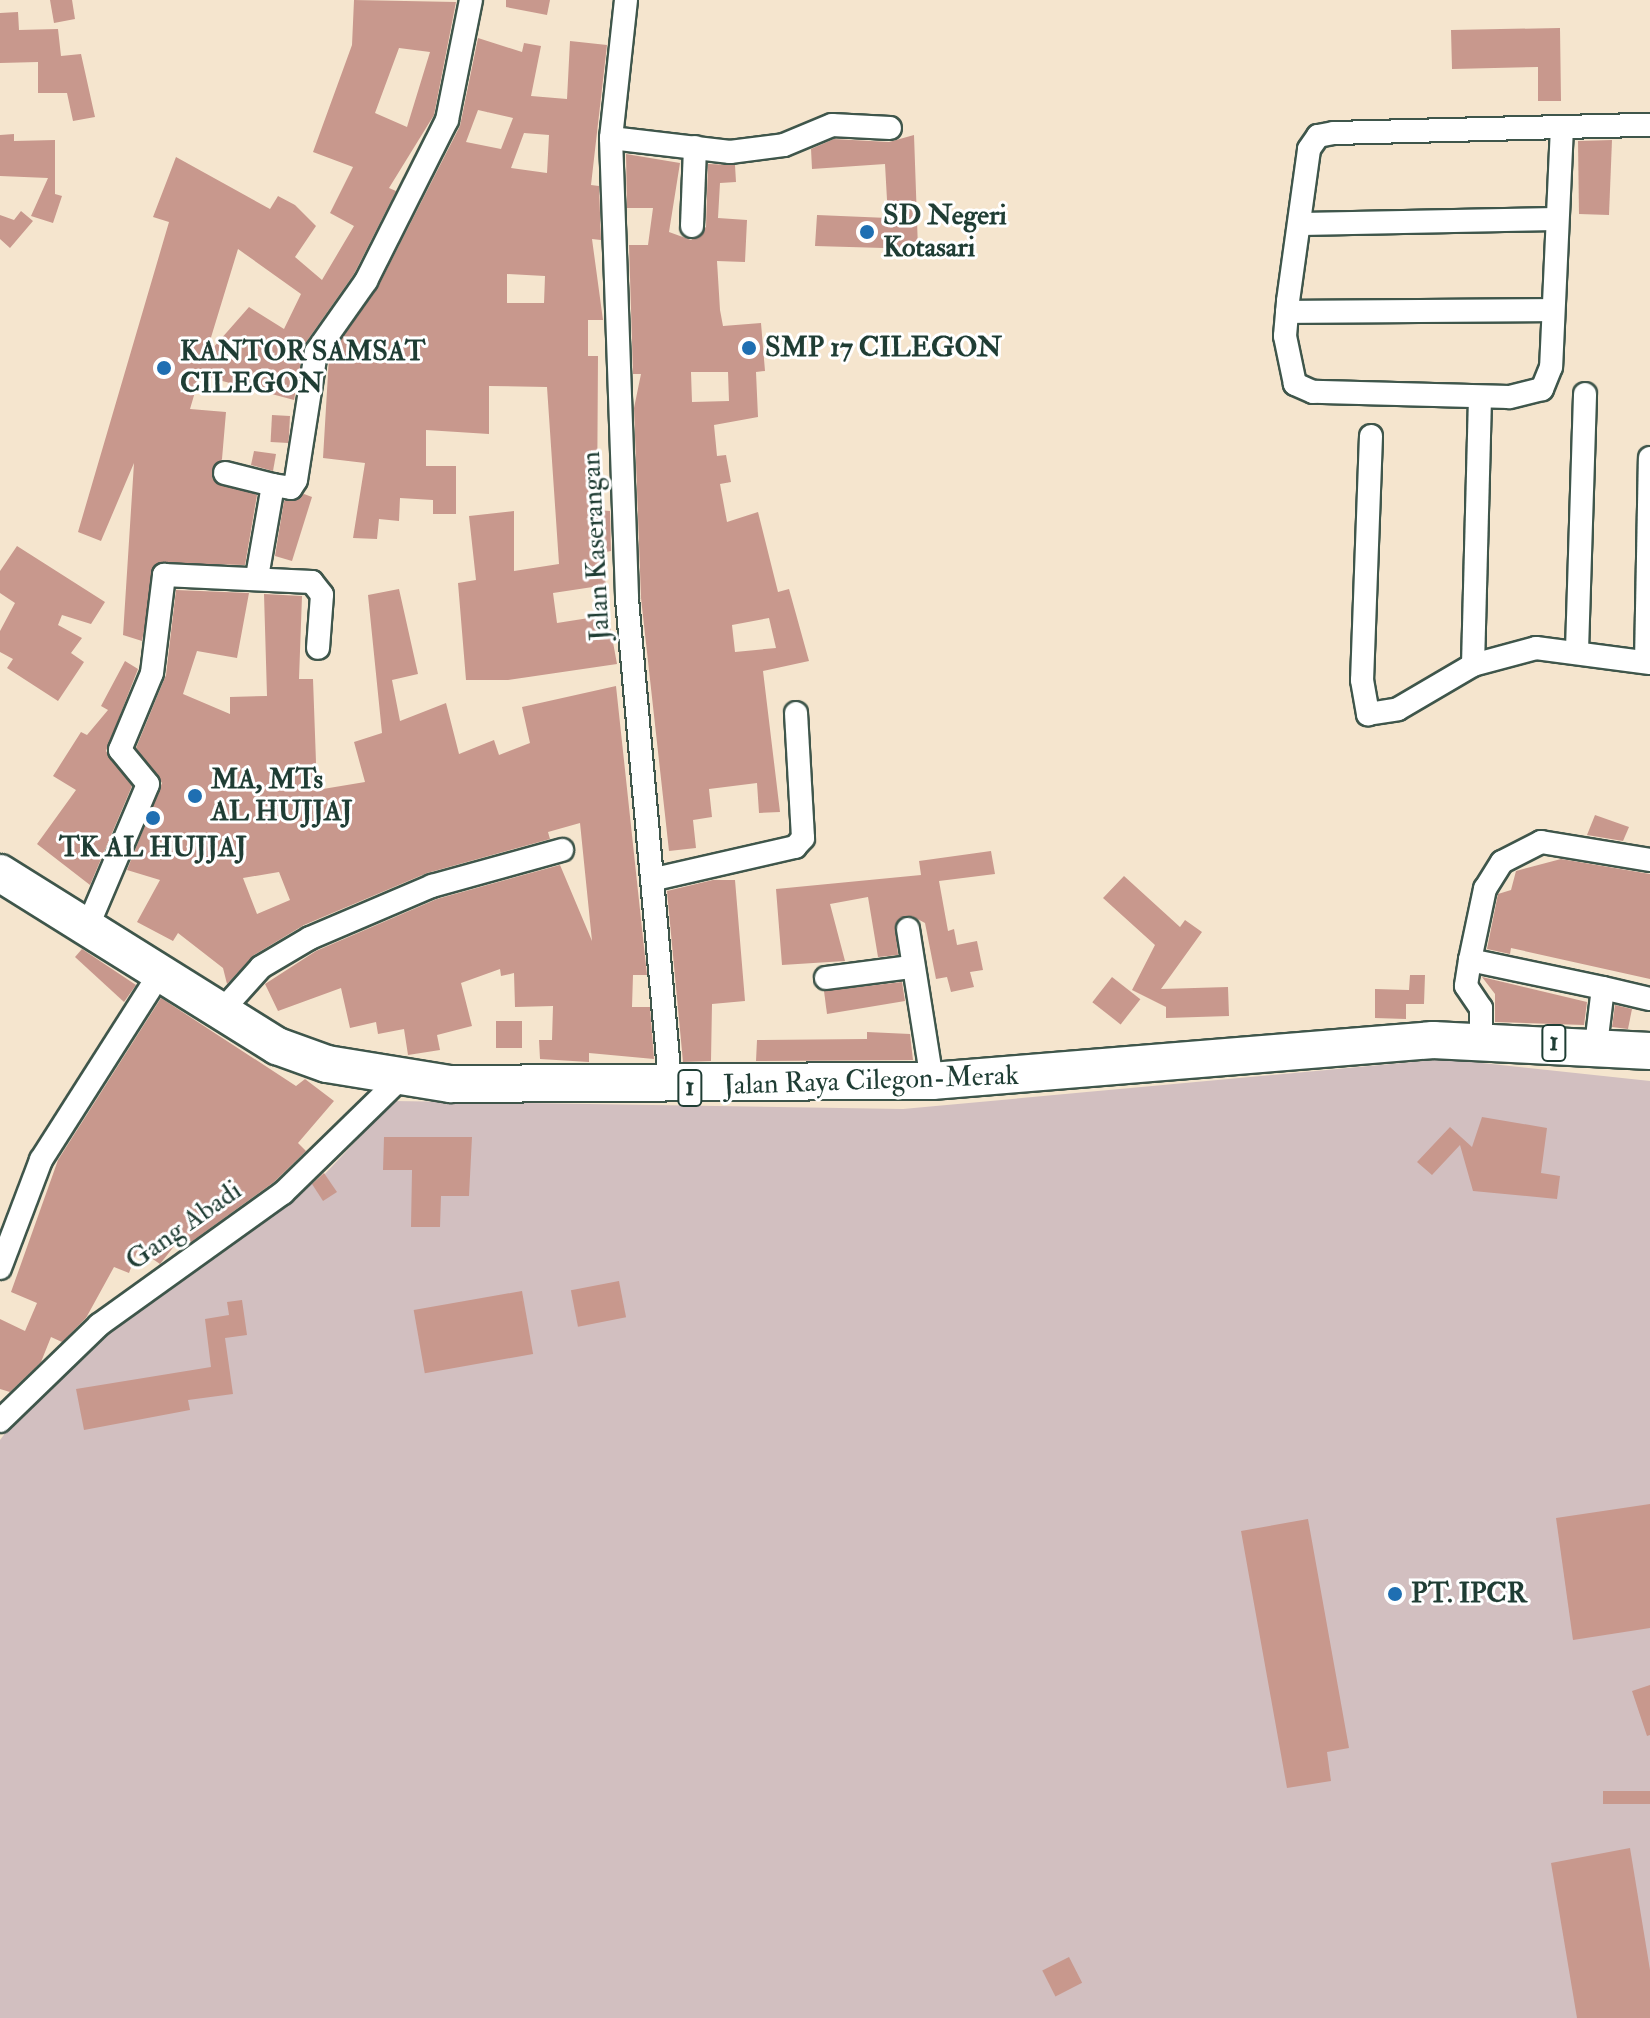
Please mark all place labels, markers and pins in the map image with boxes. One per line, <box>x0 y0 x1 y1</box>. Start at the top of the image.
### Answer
place label: SD Negeri Kotasari <box>883 199 1007 265</box>
marker: SD Negeri Kotasari <box>858 223 876 241</box>
place label: SMP 17 CILEGON <box>765 331 1002 365</box>
place label: KANTOR SAMSAT CILEGON <box>180 335 426 401</box>
marker: SMP 17 CILEGON <box>740 339 758 357</box>
marker: KANTOR SAMSAT CILEGON <box>155 359 173 377</box>
place label: MA, MTs AL HUJJAJ <box>211 763 353 829</box>
marker: MA, MTs AL HUJJAJ <box>186 787 204 805</box>
marker: TK AL HUJJAJ <box>144 809 162 827</box>
place label: TK AL HUJJAJ <box>59 831 247 865</box>
place label: PT. IPCR <box>1411 1577 1527 1611</box>
marker: PT. IPCR <box>1386 1585 1404 1603</box>

